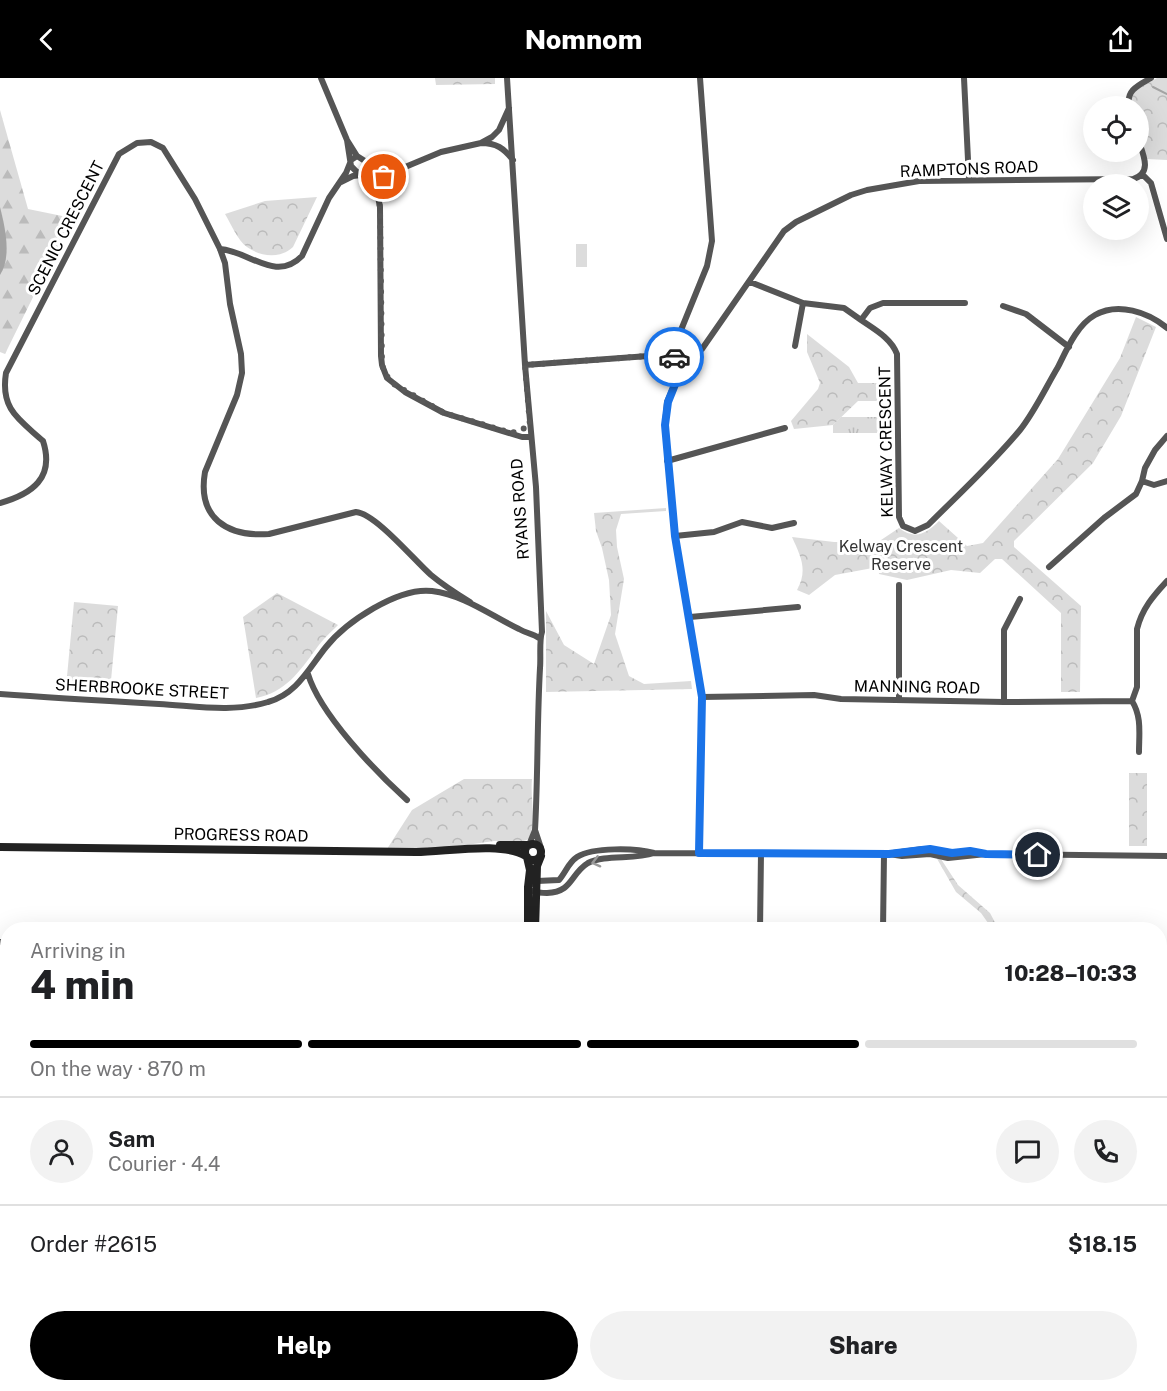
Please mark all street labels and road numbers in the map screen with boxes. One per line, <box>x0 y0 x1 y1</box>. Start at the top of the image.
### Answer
street label: SCENIC CRESCENT <box>24 157 108 298</box>
street label: RAMPTONS ROAD <box>899 157 1039 181</box>
street label: KELWAY CRESCENT <box>875 366 897 518</box>
street label: RYANS ROAD <box>507 458 533 560</box>
street label: SHERBROOKE STREET <box>55 675 230 703</box>
street label: MANNING ROAD <box>854 676 980 698</box>
street label: PROGRESS ROAD <box>173 824 309 846</box>

